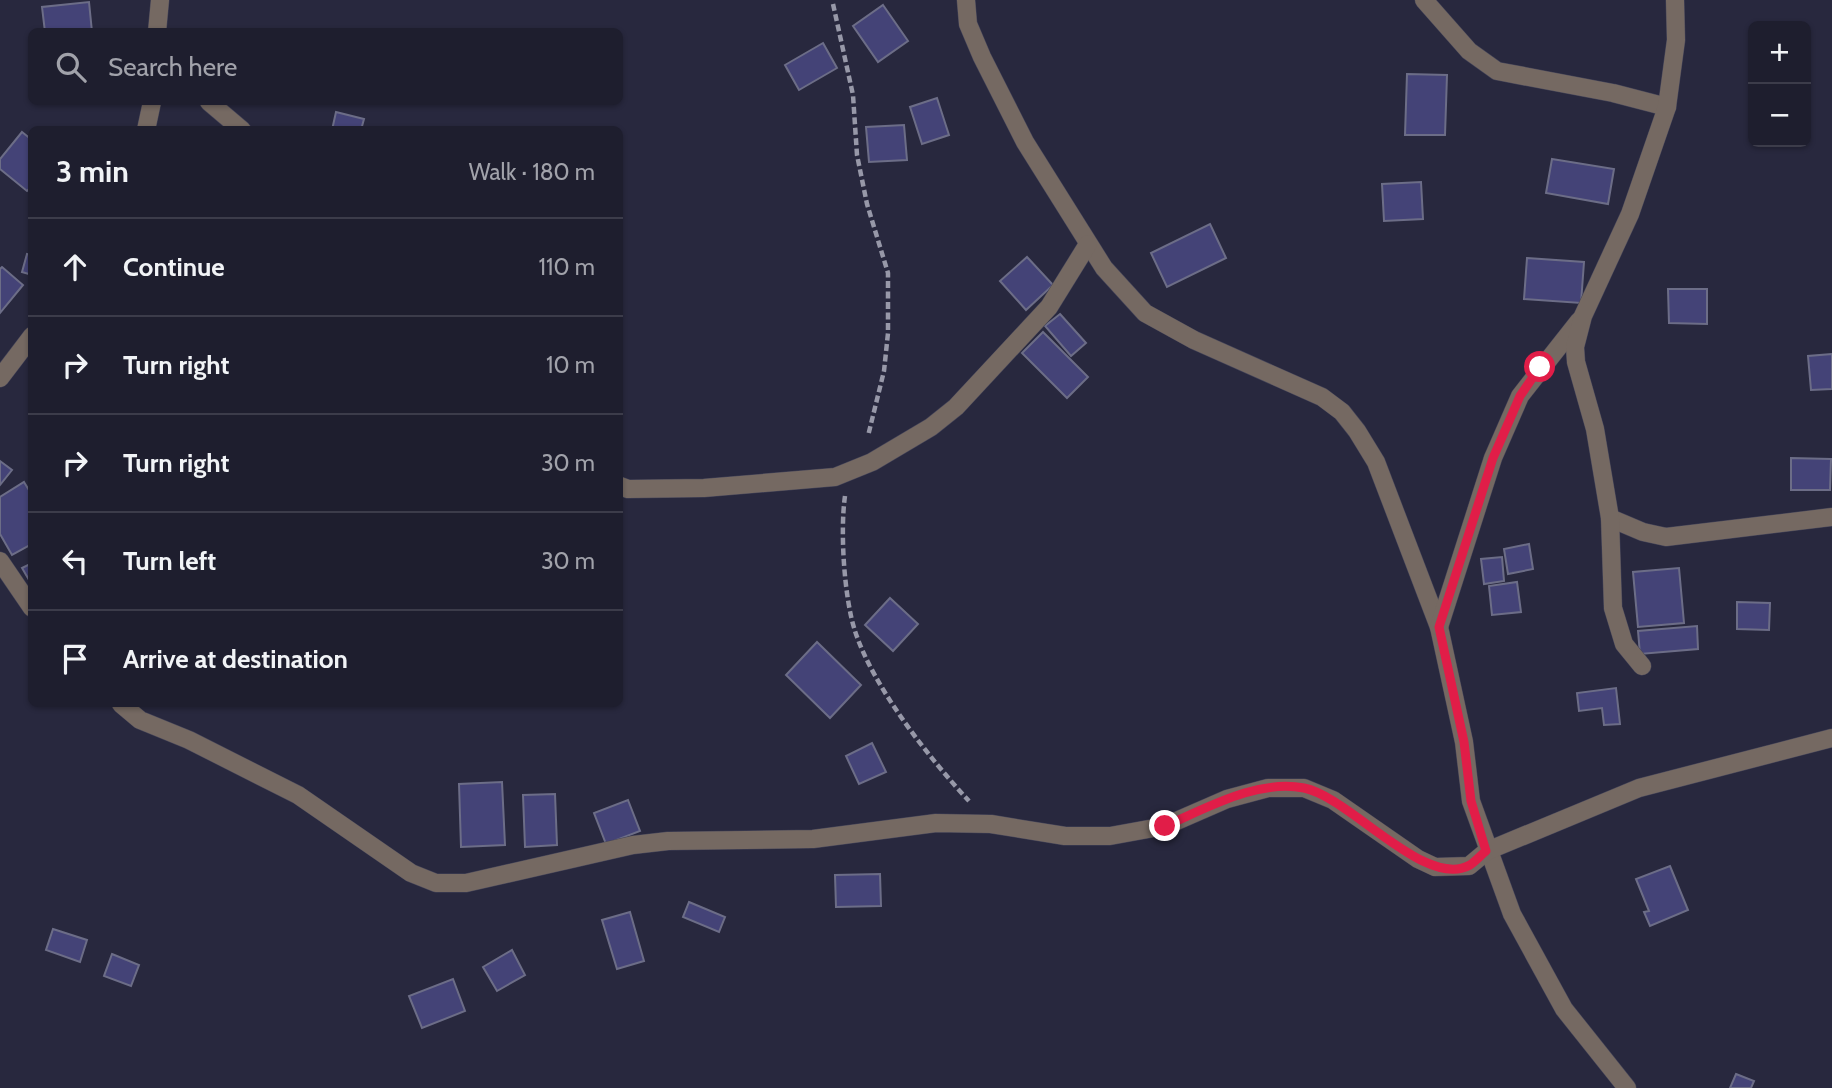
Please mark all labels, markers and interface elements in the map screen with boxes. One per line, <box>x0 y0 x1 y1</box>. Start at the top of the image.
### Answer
map controls <box>1748 21 1811 147</box>
button: + <box>1748 21 1811 84</box>
search box <box>28 28 623 105</box>
icon: search <box>52 48 90 86</box>
text: Search here <box>108 51 237 83</box>
button: − <box>1748 84 1811 147</box>
text: 3 min <box>56 153 129 190</box>
text: Walk · 180 m <box>469 158 595 186</box>
icon: ahead <box>56 248 94 286</box>
text: Continue <box>123 251 225 283</box>
text: 110 m <box>539 253 595 281</box>
icon: right <box>56 346 94 384</box>
text: Turn right <box>123 349 229 381</box>
text: 10 m <box>546 351 595 379</box>
route start <box>1524 351 1555 382</box>
icon: right <box>56 444 94 482</box>
text: Turn right <box>123 447 229 479</box>
text: 30 m <box>541 449 595 477</box>
icon: left <box>56 542 94 580</box>
text: Turn left <box>123 545 216 577</box>
text: 30 m <box>541 547 595 575</box>
icon: arrive <box>56 640 94 678</box>
text: Arrive at destination <box>123 643 348 675</box>
route end <box>1149 810 1180 841</box>

